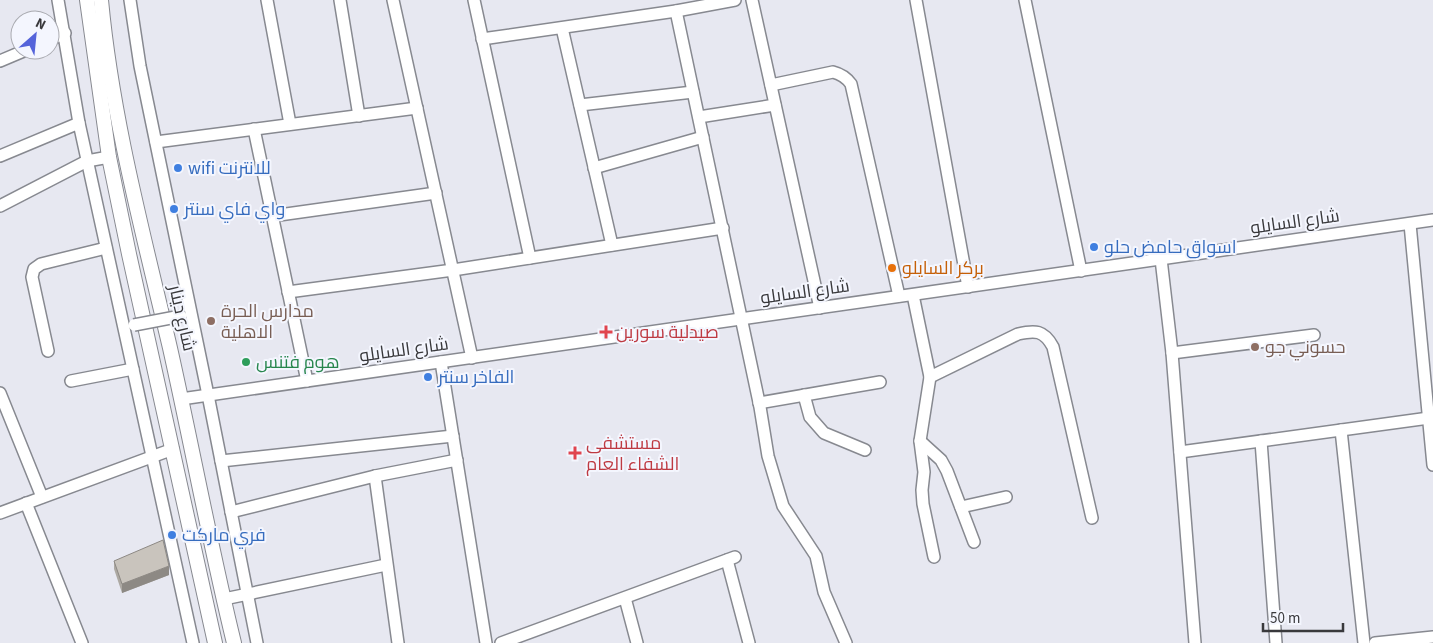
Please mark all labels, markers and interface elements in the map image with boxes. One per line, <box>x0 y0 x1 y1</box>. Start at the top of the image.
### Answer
north arrow <box>10 10 60 60</box>
text: N <box>32 13 49 35</box>
place label: wifi للانترنت <box>188 156 271 181</box>
marker: wifi للانترنت <box>172 162 184 174</box>
place label: واي فاي سنتر <box>183 197 285 223</box>
marker: واي فاي سنتر <box>168 203 180 215</box>
street label: شارع السايلو <box>1249 203 1341 241</box>
place label: اسواق حامض حلو <box>1104 235 1237 260</box>
marker: اسواق حامض حلو <box>1088 241 1100 253</box>
place label: بركر السايلو <box>902 256 984 281</box>
marker: بركر السايلو <box>886 262 898 274</box>
street label: شارع السايلو <box>759 273 851 311</box>
street label: شارع دينار <box>162 281 202 354</box>
place label: مدارس الحرة الاهلية <box>221 299 314 345</box>
marker: مدارس الحرة الاهلية <box>205 315 217 327</box>
place label: صيدلية سورين <box>616 320 719 345</box>
marker: صيدلية سورين <box>600 326 612 338</box>
street label: شارع السايلو <box>358 331 450 369</box>
place label: حسوني جو <box>1265 335 1346 361</box>
marker: حسوني جو <box>1249 341 1261 353</box>
place label: هوم فتنس <box>256 350 340 375</box>
marker: هوم فتنس <box>240 356 252 368</box>
place label: الفاخر سنتر <box>437 365 514 390</box>
marker: الفاخر سنتر <box>422 371 434 383</box>
place label: مستشفى الشفاء العام <box>586 431 679 477</box>
marker: مستشفى الشفاء العام <box>568 446 582 460</box>
place label: فري ماركت <box>182 523 266 549</box>
marker: فري ماركت <box>166 529 178 541</box>
scale bar <box>1263 600 1343 632</box>
text: 50 m <box>1270 608 1300 629</box>

